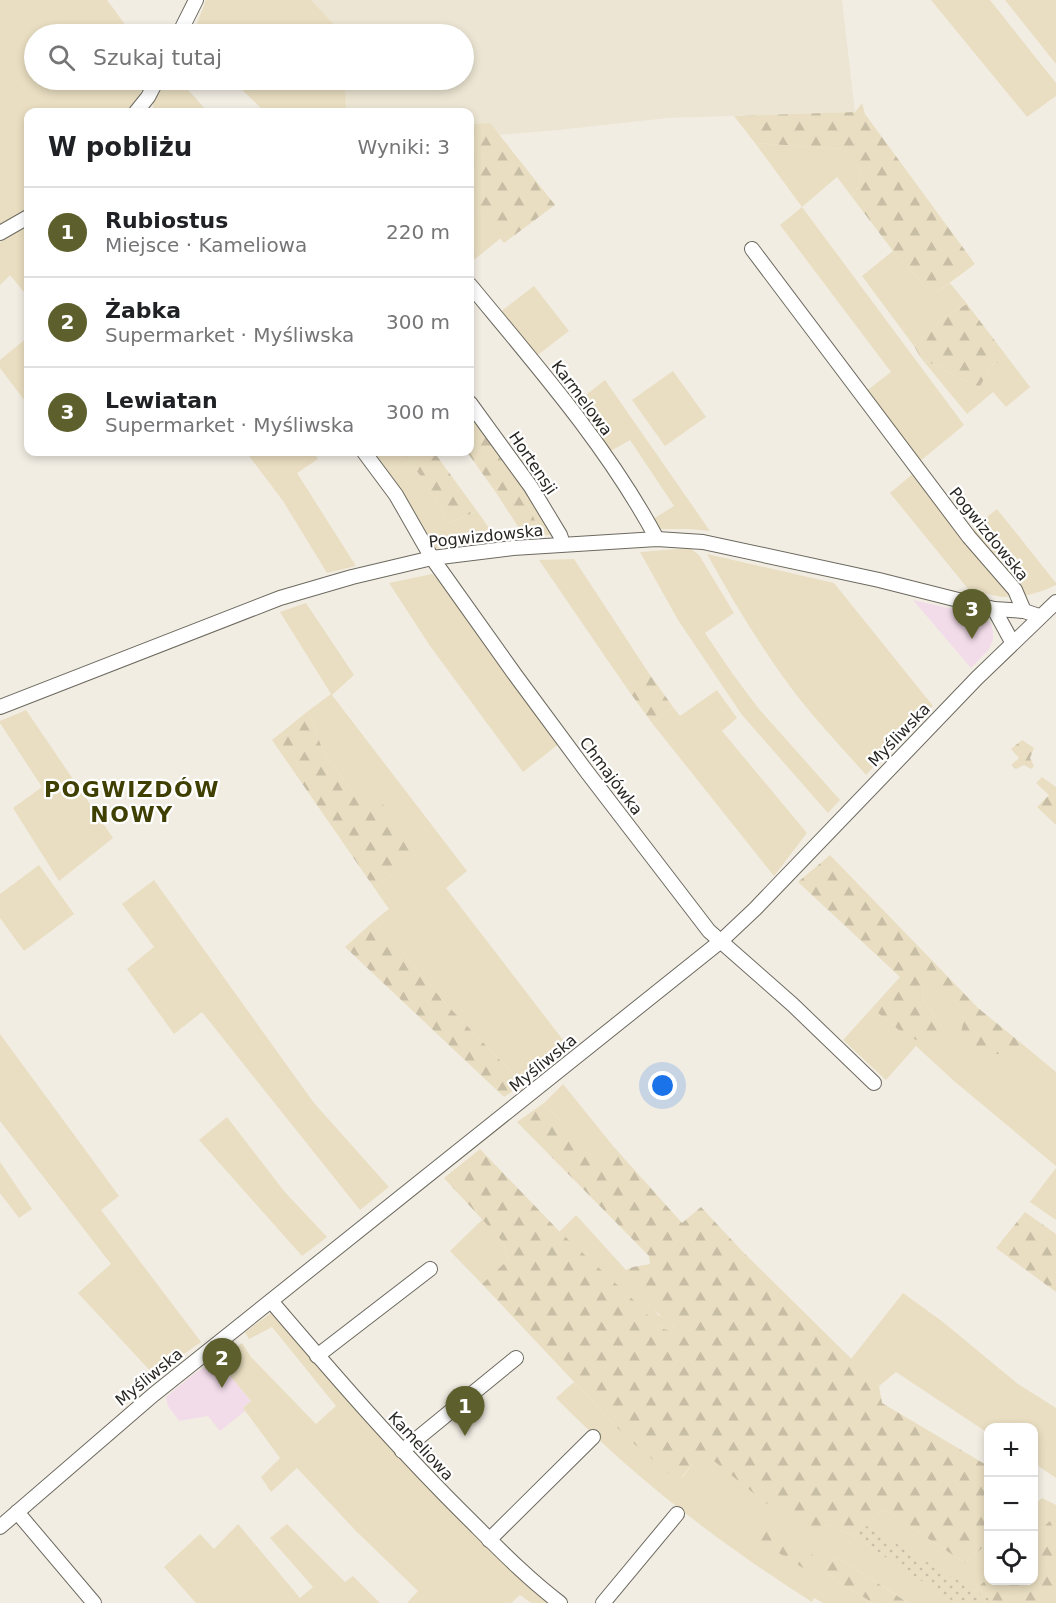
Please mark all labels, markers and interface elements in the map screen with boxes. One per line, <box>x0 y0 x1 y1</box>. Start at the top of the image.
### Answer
search box <box>24 24 474 90</box>
icon: search <box>45 41 78 74</box>
text: Szukaj tutaj <box>93 45 222 70</box>
text: W pobliżu <box>48 132 192 162</box>
text: Wyniki: 3 <box>358 135 450 159</box>
text: Rubiostus <box>105 208 228 233</box>
text: 1 <box>61 220 74 244</box>
text: 220 m <box>386 220 450 244</box>
text: Miejsce · Kameliowa <box>105 233 307 257</box>
text: Żabka <box>105 298 181 323</box>
text: 2 <box>61 310 74 334</box>
text: 300 m <box>386 310 450 334</box>
text: Supermarket · Myśliwska <box>105 323 354 347</box>
street label: Karmelowa <box>548 357 616 439</box>
text: Lewiatan <box>105 388 218 413</box>
text: 3 <box>61 400 74 424</box>
text: 300 m <box>386 400 450 424</box>
text: Supermarket · Myśliwska <box>105 413 354 437</box>
street label: Hortensji <box>505 428 561 498</box>
street label: Pogwizdowska <box>945 483 1033 585</box>
street label: Pogwizdowska <box>428 521 544 551</box>
pin: 3 <box>952 590 992 639</box>
street label: Myśliwska <box>864 699 934 771</box>
street label: Chmajówka <box>575 733 647 819</box>
district label: POGWIZDÓW NOWY <box>44 777 220 827</box>
street label: Myśliwska <box>506 1030 580 1096</box>
your location <box>648 1071 677 1100</box>
pin: 2 <box>202 1338 242 1388</box>
street label: Myśliwska <box>112 1344 186 1410</box>
pin: 1 <box>446 1386 484 1436</box>
street label: Kameliowa <box>384 1408 458 1484</box>
map controls <box>984 1423 1038 1585</box>
button: + <box>984 1423 1038 1477</box>
button: − <box>984 1477 1038 1531</box>
button: locate <box>984 1531 1038 1585</box>

